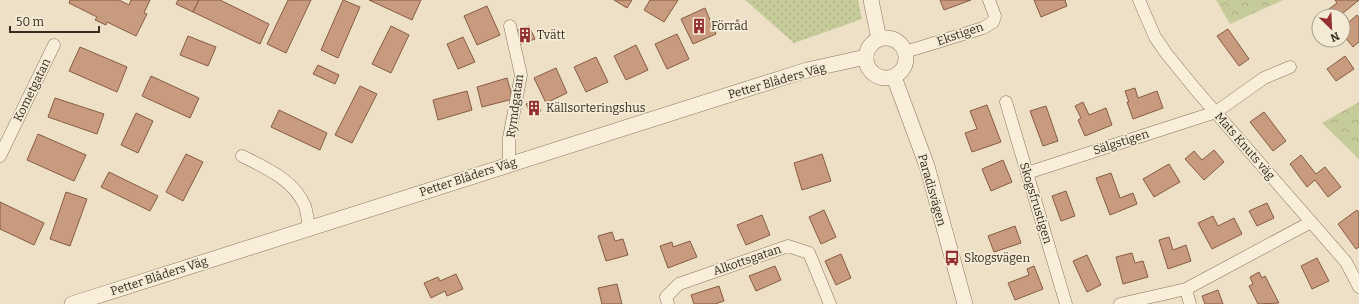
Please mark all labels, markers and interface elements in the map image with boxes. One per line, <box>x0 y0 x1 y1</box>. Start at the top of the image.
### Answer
scale bar <box>10 8 99 34</box>
north arrow <box>1311 8 1351 48</box>
text: 50 m <box>16 15 45 29</box>
building icon: Förråd <box>690 17 708 35</box>
place label: Förråd <box>711 19 748 33</box>
street label: Ekstigen <box>935 19 985 48</box>
building icon: Tvätt <box>516 26 534 44</box>
place label: Tvätt <box>537 28 566 42</box>
text: N <box>1328 29 1341 45</box>
street label: Kometgatan <box>11 56 54 124</box>
street label: Petter Blåders Väg <box>726 60 828 102</box>
street label: Rymdgatan <box>504 73 526 139</box>
building icon: Källsorteringshus <box>525 99 543 117</box>
place label: Källsorteringshus <box>546 101 646 115</box>
street label: Mats Knuts väg <box>1212 110 1278 183</box>
street label: Sälgstigen <box>1091 126 1151 158</box>
street label: Paradisvägen <box>915 152 949 228</box>
street label: Petter Blåders Väg <box>418 155 519 199</box>
street label: Skogsfrustigen <box>1017 161 1055 246</box>
street label: Alkottsgatan <box>711 242 783 278</box>
bus stop icon: Skogsvägen <box>943 249 961 267</box>
place label: Skogsvägen <box>964 251 1030 265</box>
street label: Petter Blåders Väg <box>109 254 210 298</box>

